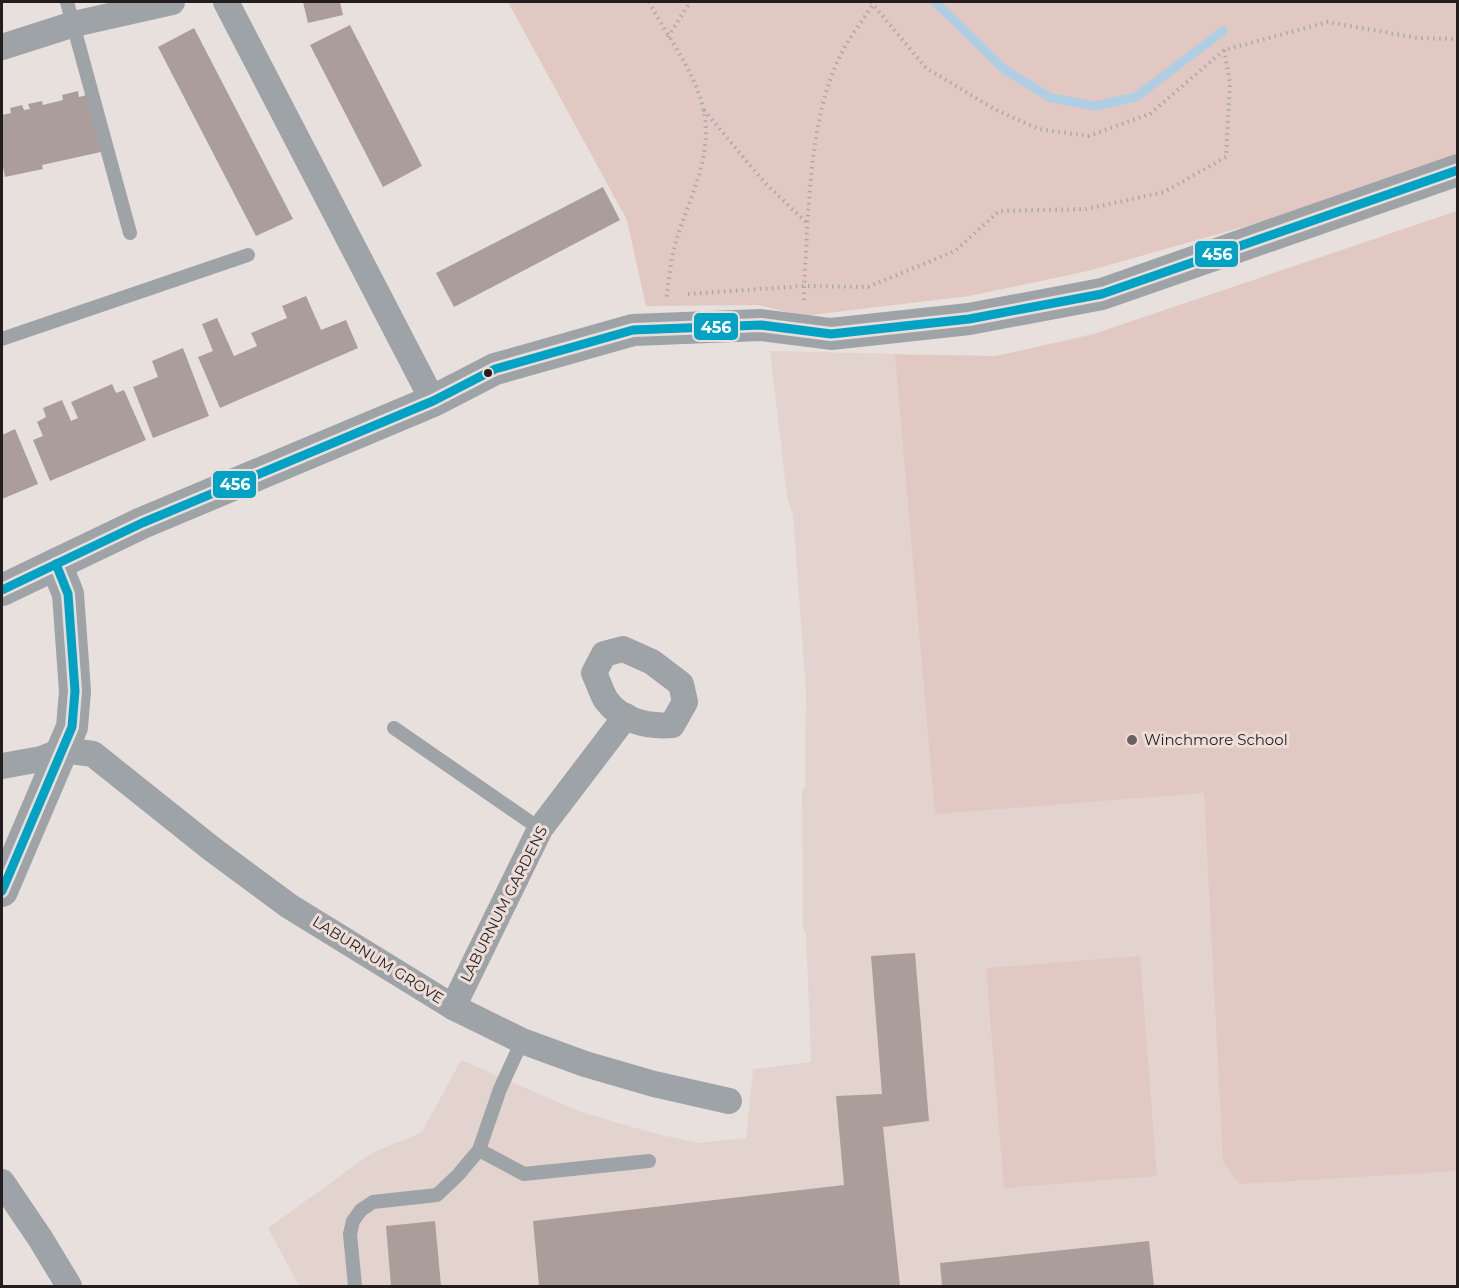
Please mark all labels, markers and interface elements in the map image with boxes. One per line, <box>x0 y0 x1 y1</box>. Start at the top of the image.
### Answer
line badge: 456 <box>1194 240 1239 268</box>
text: 456 <box>1202 245 1232 264</box>
line badge: 456 <box>693 312 739 341</box>
text: 456 <box>701 318 731 337</box>
unlabelled marker <box>482 367 494 379</box>
line badge: 456 <box>212 470 257 499</box>
text: 456 <box>220 475 250 494</box>
place label: Winchmore School <box>1144 730 1288 749</box>
marker: Winchmore School <box>1125 733 1139 747</box>
street label: LABURNUM GARDENS <box>456 822 551 985</box>
street label: LABURNUM GROVE <box>309 912 447 1008</box>

